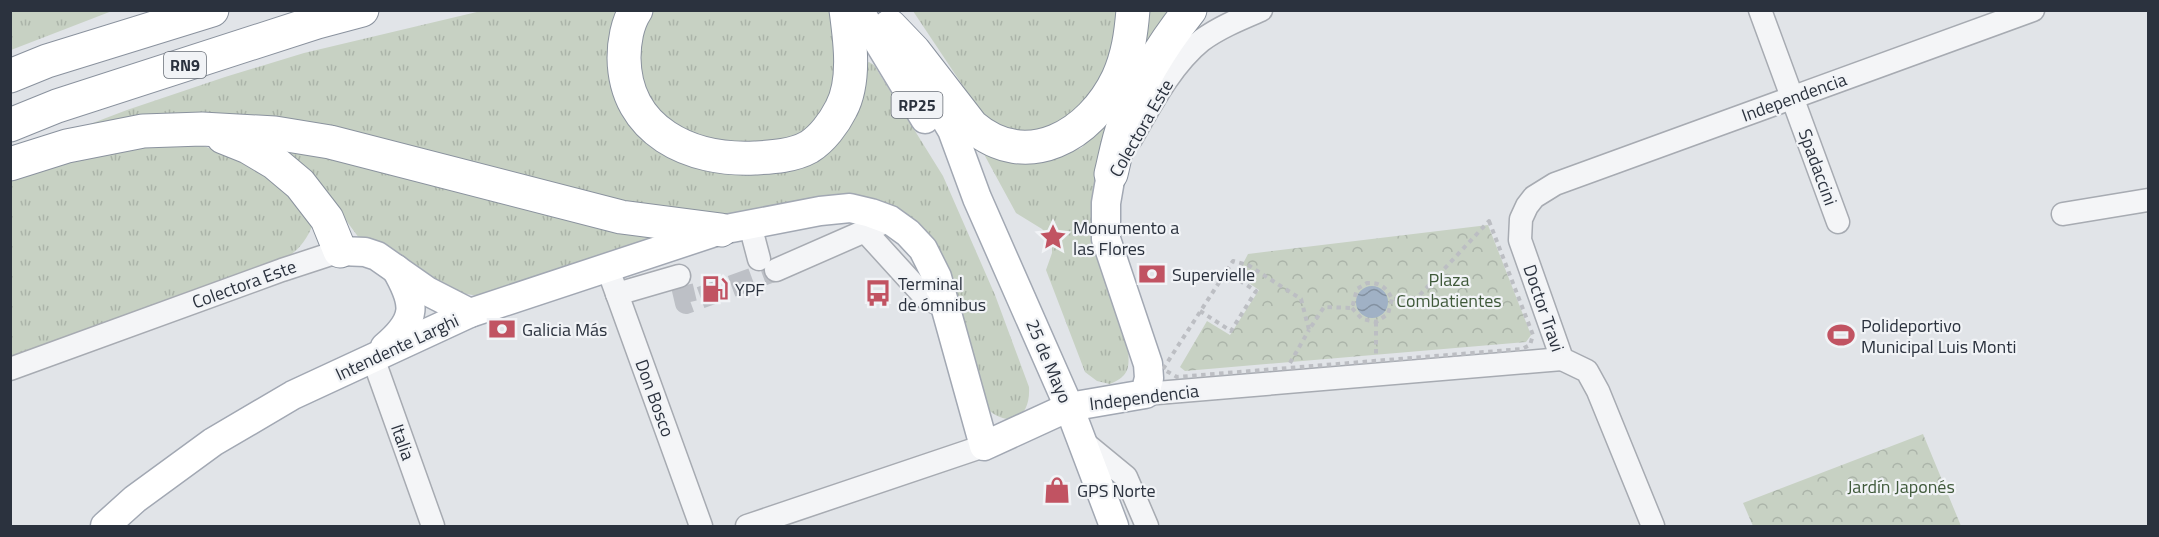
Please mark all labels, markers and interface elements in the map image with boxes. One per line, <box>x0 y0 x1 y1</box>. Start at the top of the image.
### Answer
road number: RN9 <box>164 52 206 78</box>
street label: Independencia <box>1738 65 1850 129</box>
street label: Colectora Este <box>1102 74 1180 182</box>
road number: RP25 <box>892 92 942 118</box>
street label: Spadaccini <box>1792 125 1844 209</box>
place label: Monumento a las Flores <box>1073 214 1179 262</box>
place icon: Monumento a las Flores <box>1038 222 1068 252</box>
street label: Colectora Este <box>188 253 300 315</box>
bank icon: Supervielle <box>1137 259 1167 289</box>
place label: Supervielle <box>1172 261 1255 288</box>
street label: Doctor Travi <box>1516 261 1572 355</box>
park label: Plaza Combatientes <box>1396 266 1502 314</box>
place label: Terminal de ómnibus <box>898 270 986 318</box>
fuel station icon: YPF <box>700 274 730 304</box>
place label: YPF <box>735 276 765 303</box>
bus stop icon: Terminal de ómnibus <box>863 278 893 308</box>
street label: Intendente Larghi <box>331 307 463 387</box>
place label: Polideportivo Municipal Luis Monti <box>1861 312 2016 360</box>
bank icon: Galicia Más <box>487 314 517 344</box>
street label: 25 de Mayo <box>1019 315 1079 407</box>
place label: Galicia Más <box>522 316 607 343</box>
sports icon: Polideportivo Municipal Luis Monti <box>1826 320 1856 350</box>
street label: Don Bosco <box>628 355 682 441</box>
street label: Independencia <box>1088 377 1200 417</box>
street label: Italia <box>384 420 422 464</box>
park label: Jardín Japonés <box>1847 473 1955 500</box>
shop icon: GPS Norte <box>1042 475 1072 505</box>
place label: GPS Norte <box>1077 477 1156 504</box>

